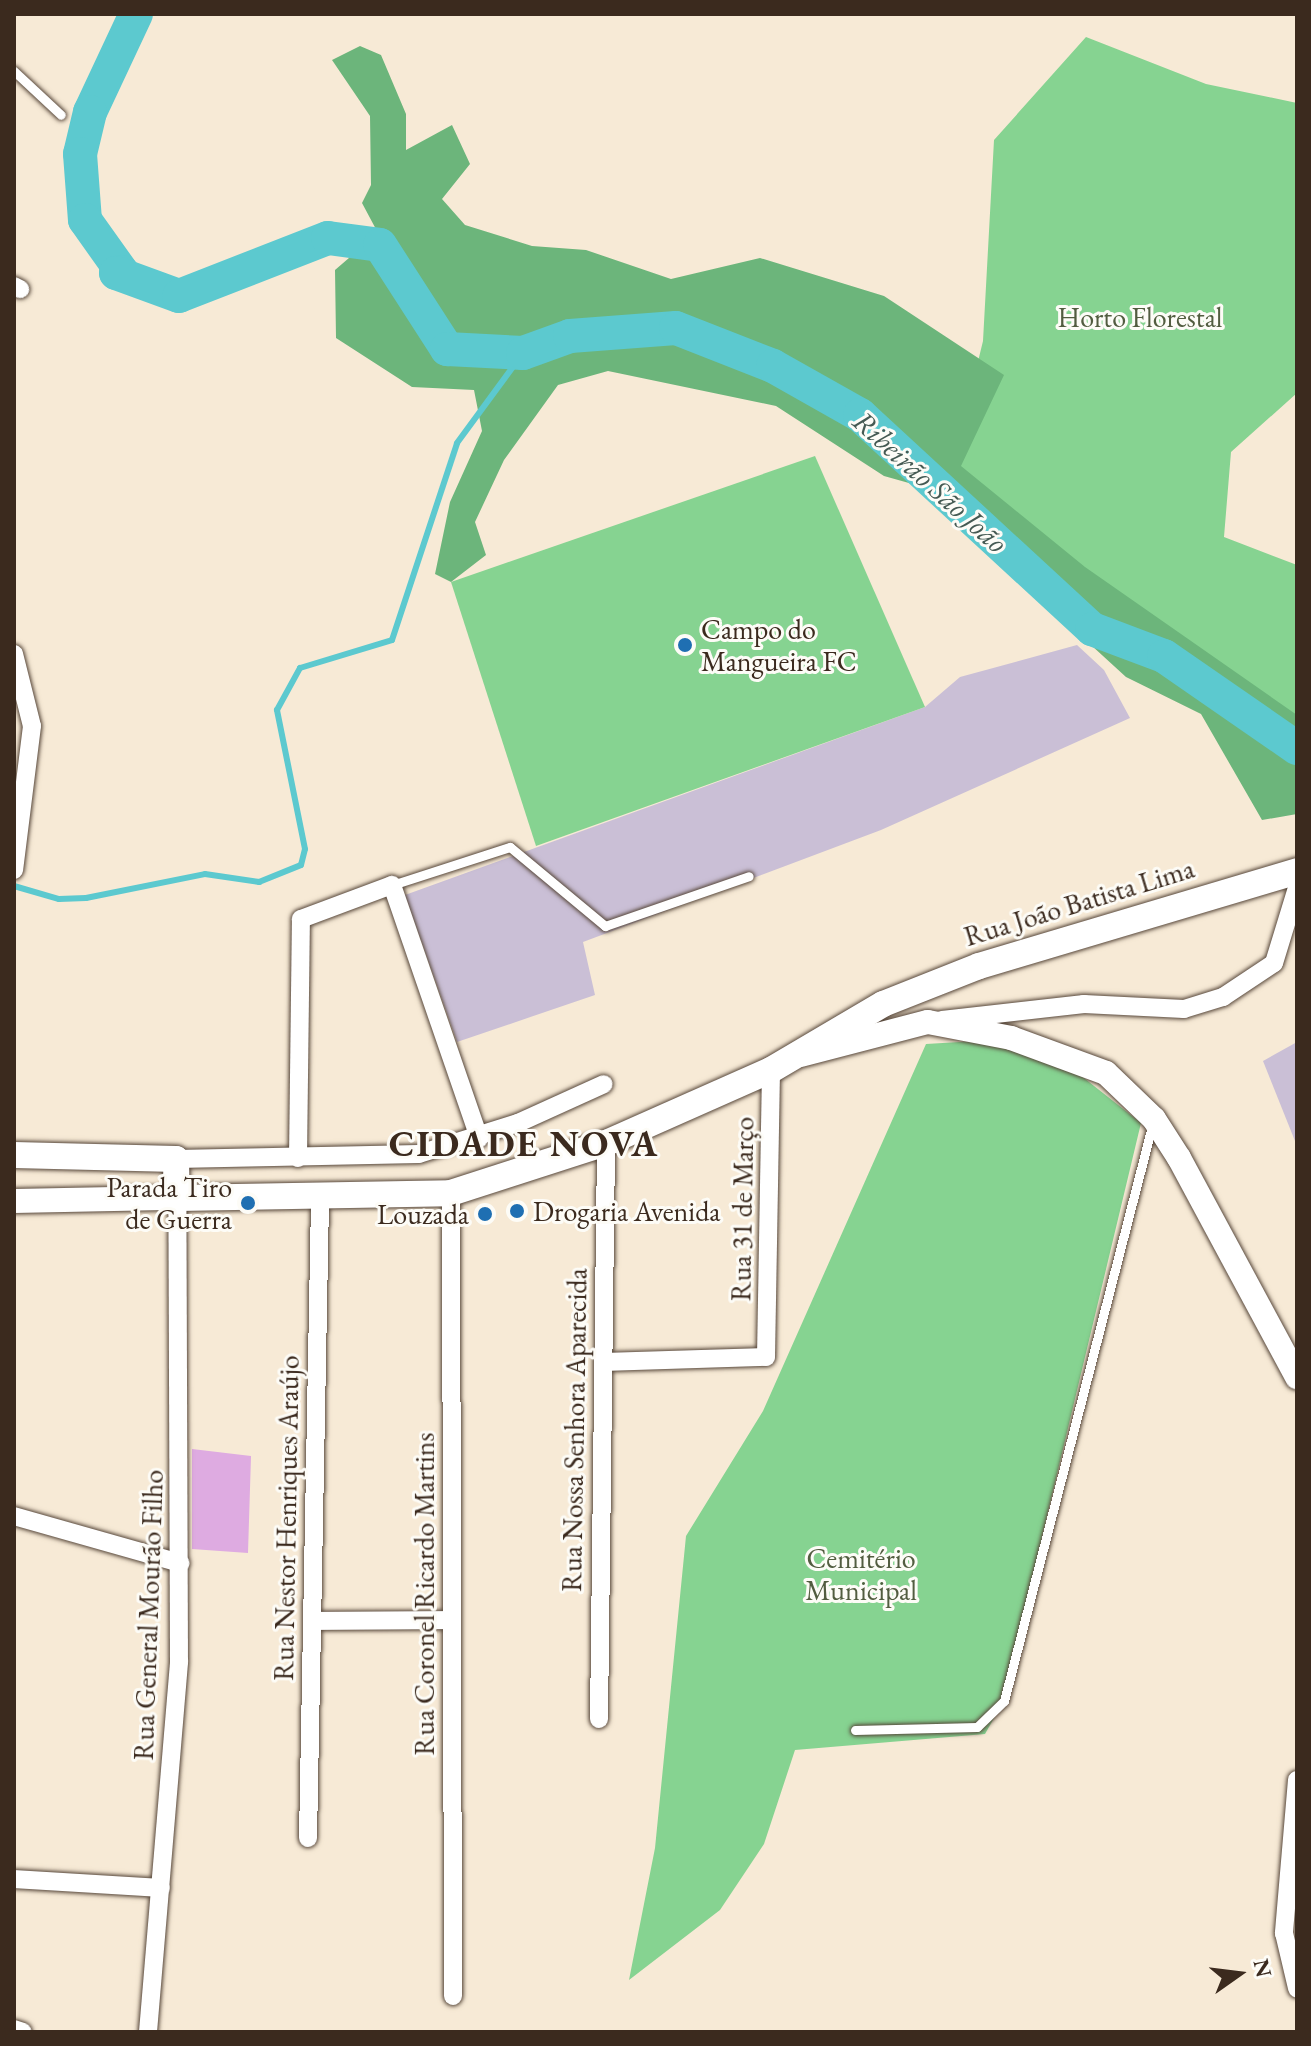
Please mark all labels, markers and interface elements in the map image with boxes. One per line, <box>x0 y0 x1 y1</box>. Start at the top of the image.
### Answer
park label: Horto Florestal <box>1057 300 1223 334</box>
water label: Ribeirão São João <box>845 403 1015 561</box>
place label: Campo do Mangueira FC <box>701 612 857 678</box>
marker: Campo do Mangueira FC <box>676 636 694 654</box>
street label: Rua João Batista Lima <box>960 851 1198 953</box>
street label: Rua 31 de Março <box>724 1116 760 1302</box>
district label: CIDADE NOVA <box>389 1122 659 1166</box>
place label: Parada Tiro de Guerra <box>106 1170 232 1236</box>
marker: Parada Tiro de Guerra <box>239 1194 257 1212</box>
place label: Drogaria Avenida <box>533 1194 721 1228</box>
place label: Louzada <box>377 1197 469 1231</box>
marker: Drogaria Avenida <box>508 1202 526 1220</box>
marker: Louzada <box>476 1205 494 1223</box>
street label: Rua Nossa Senhora Aparecida <box>554 1268 594 1592</box>
street label: Rua Nestor Henriques Araújo <box>266 1355 306 1681</box>
street label: Rua Coronel Ricardo Martins <box>407 1432 441 1756</box>
street label: Rua General Mourão Filho <box>126 1469 170 1761</box>
park label: Cemitério Municipal <box>805 1541 917 1607</box>
north arrow <box>1199 1934 1279 2014</box>
text: N <box>1247 1956 1279 1980</box>

